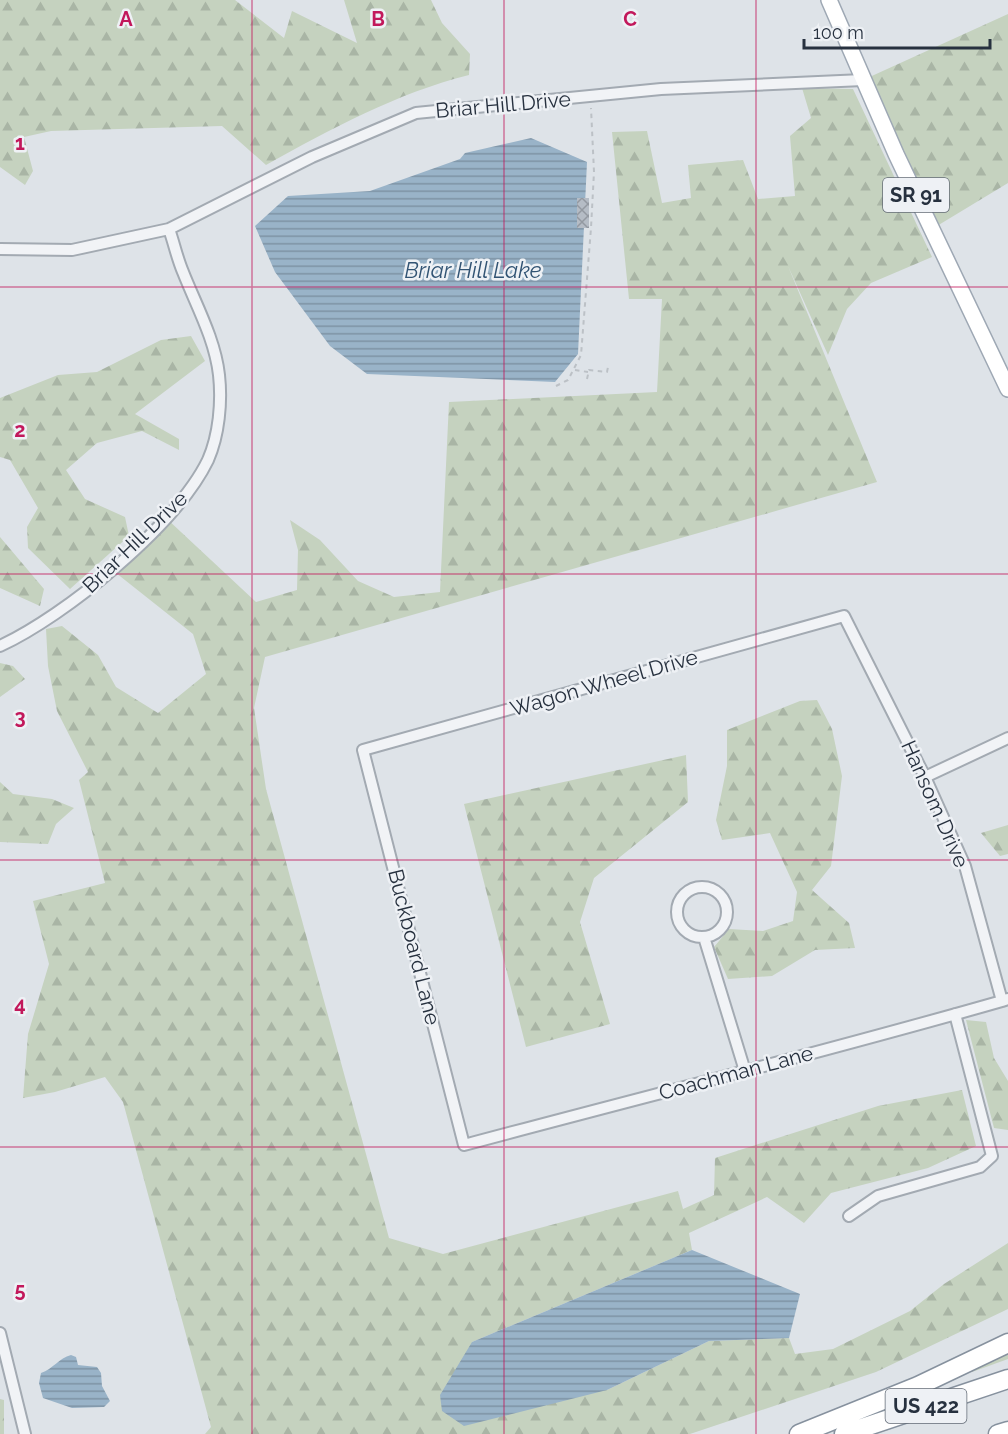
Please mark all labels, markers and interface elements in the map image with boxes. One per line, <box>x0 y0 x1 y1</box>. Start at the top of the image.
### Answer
text: A <box>119 7 133 31</box>
text: B <box>371 7 385 31</box>
text: C <box>623 7 637 31</box>
scale bar <box>804 12 990 50</box>
text: 100 m <box>813 22 864 43</box>
street label: Briar Hill Drive <box>434 86 572 123</box>
text: 1 <box>15 131 25 155</box>
road number: SR 91 <box>883 178 949 212</box>
water label: Briar Hill Lake <box>404 257 542 283</box>
text: 2 <box>14 418 26 442</box>
street label: Briar Hill Drive <box>77 485 192 598</box>
street label: Wagon Wheel Drive <box>507 644 701 721</box>
text: 3 <box>14 705 26 729</box>
street label: Hansom Drive <box>896 736 975 871</box>
street label: Buckboard Lane <box>383 866 446 1027</box>
text: 4 <box>14 992 26 1016</box>
street label: Coachman Lane <box>656 1040 816 1105</box>
text: 5 <box>14 1278 26 1302</box>
road number: US 422 <box>886 1389 966 1423</box>

